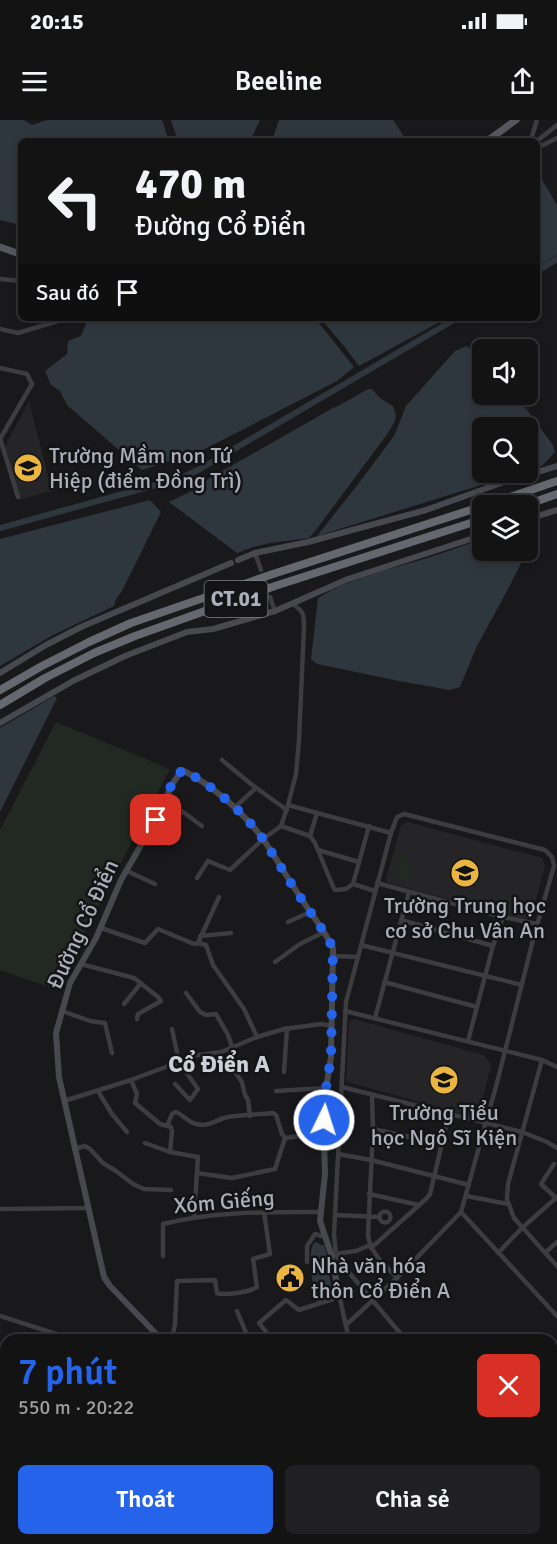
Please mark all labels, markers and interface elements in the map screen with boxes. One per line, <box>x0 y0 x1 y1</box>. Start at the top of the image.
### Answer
text: 20:15 <box>30 8 84 35</box>
icon: menu <box>18 65 51 98</box>
text: Beeline <box>235 65 322 98</box>
icon: share <box>506 65 539 98</box>
text: 470 m <box>135 159 246 210</box>
icon: left <box>36 162 114 240</box>
text: Đường Cổ Điển <box>135 210 306 243</box>
icon: arrive <box>111 276 144 309</box>
text: Sau đó <box>36 279 99 306</box>
map controls <box>472 339 538 561</box>
button: sound <box>472 339 538 405</box>
button: search <box>472 417 538 483</box>
place label: Trường Mầm non Tứ Hiệp (điểm Đồng Trì) <box>49 442 242 494</box>
school or university icon: Trường Mầm non Tứ Hiệp (điểm Đồng Trì) <box>12 452 44 484</box>
button: layers <box>472 495 538 561</box>
road number: CT.01 <box>204 581 268 617</box>
pin <box>130 794 181 845</box>
icon: arrive <box>139 803 172 836</box>
street label: Đường Cổ Điển <box>41 855 124 993</box>
school or university icon: Trường Trung học cơ sở Chu Vân An <box>449 857 481 889</box>
place label: Trường Trung học cơ sở Chu Vân An <box>384 892 546 944</box>
district label: Cổ Điển A <box>168 1049 270 1079</box>
school or university icon: Trường Tiểu học Ngô Sĩ Kiện <box>428 1064 460 1096</box>
position arrow <box>292 1088 356 1152</box>
place label: Trường Tiểu học Ngô Sĩ Kiện <box>371 1099 517 1151</box>
street label: Xóm Giếng <box>173 1184 276 1219</box>
place label: Nhà văn hóa thôn Cổ Điển A <box>311 1252 451 1304</box>
public building icon: Nhà văn hóa thôn Cổ Điển A <box>274 1262 306 1294</box>
text: 7 phút <box>18 1350 117 1395</box>
button: close <box>477 1354 540 1417</box>
text: 550 m · 20:22 <box>18 1395 134 1420</box>
button: Thoát <box>18 1465 273 1534</box>
button: Chia sẻ <box>285 1465 540 1534</box>

